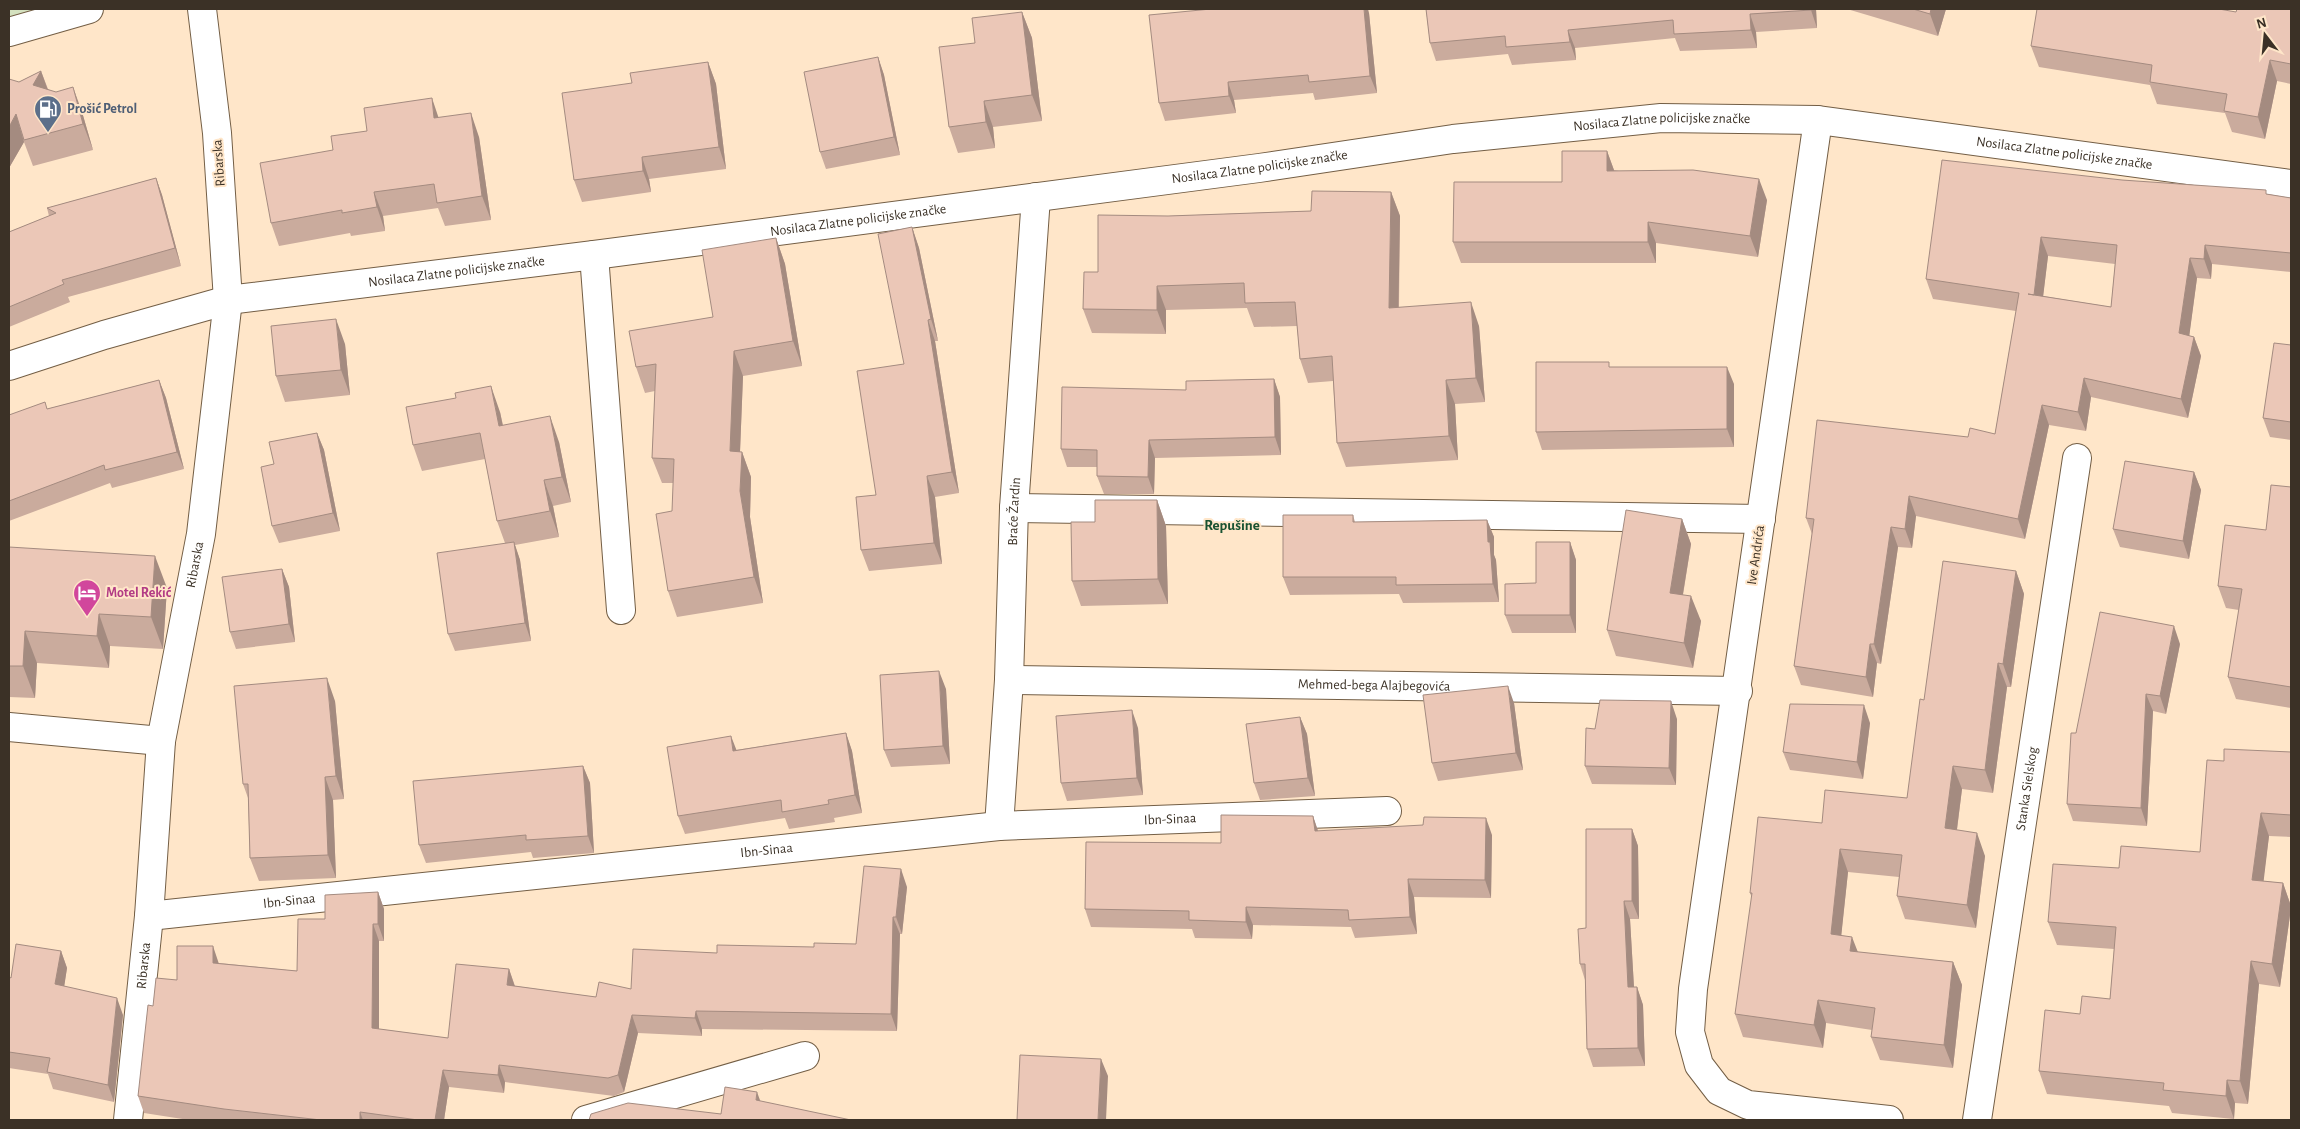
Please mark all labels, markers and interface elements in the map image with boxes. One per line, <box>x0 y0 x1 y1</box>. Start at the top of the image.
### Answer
north arrow <box>2240 10 2290 60</box>
text: N <box>2255 15 2268 32</box>
fuel station icon: Prošić Petrol <box>33 94 63 133</box>
place label: Prošić Petrol <box>67 102 137 116</box>
street label: Nosilaca Zlatne policijske značke <box>1573 111 1750 134</box>
street label: Nosilaca Zlatne policijske značke <box>1975 134 2153 172</box>
street label: Ribarska <box>210 139 228 187</box>
street label: Nosilaca Zlatne policijske značke <box>1171 148 1349 186</box>
street label: Nosilaca Zlatne policijske značke <box>769 202 947 239</box>
street label: Nosilaca Zlatne policijske značke <box>368 254 545 290</box>
street label: Braće Žardin <box>1005 477 1023 546</box>
district label: Repušine <box>1204 518 1260 533</box>
street label: Ive Andrića <box>1745 524 1767 586</box>
street label: Ribarska <box>184 540 206 589</box>
hotel icon: Motel Rekić <box>72 578 102 617</box>
place label: Motel Rekić <box>106 586 172 600</box>
street label: Mehmed-bega Alajbegovića <box>1298 677 1451 694</box>
street label: Stanka Sielskog <box>2014 746 2040 832</box>
street label: Ibn-Sinaa <box>1144 811 1197 827</box>
street label: Ibn-Sinaa <box>740 841 794 860</box>
street label: Ibn-Sinaa <box>262 891 317 911</box>
street label: Ribarska <box>135 941 153 990</box>

